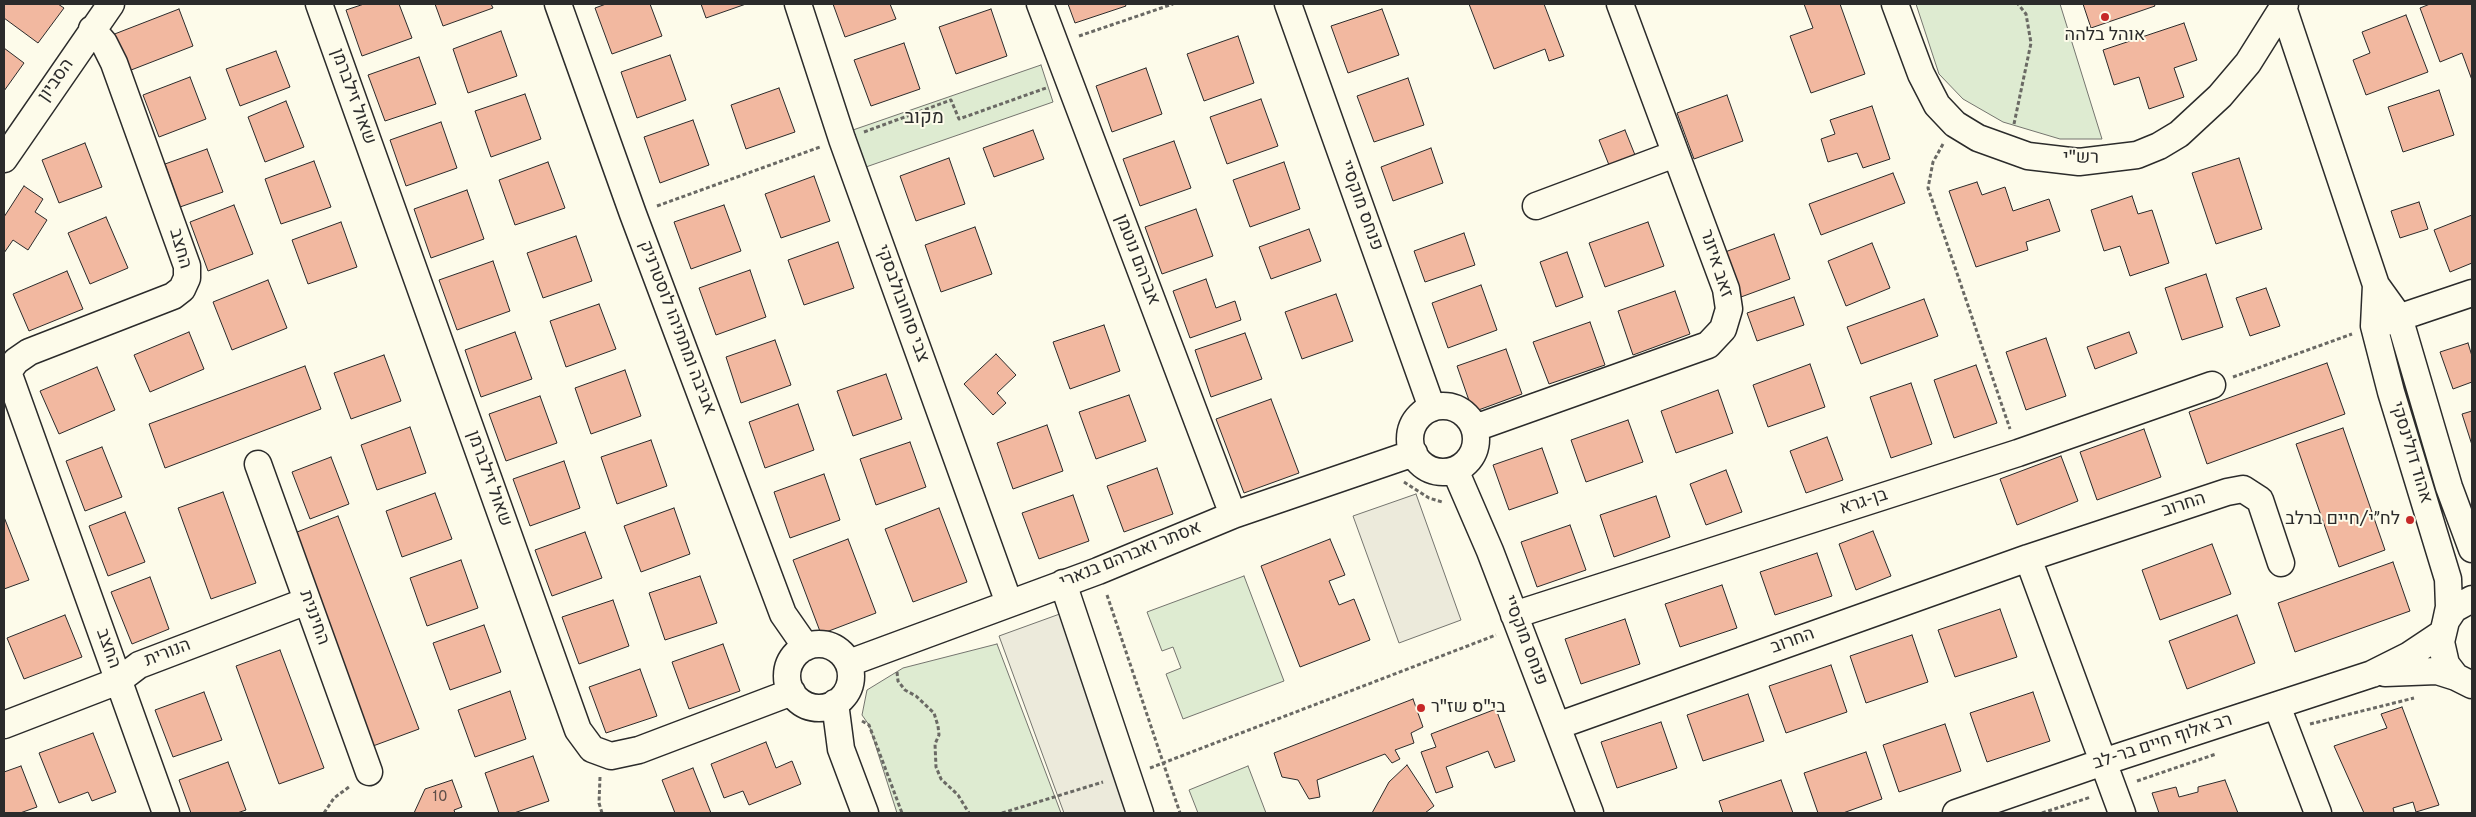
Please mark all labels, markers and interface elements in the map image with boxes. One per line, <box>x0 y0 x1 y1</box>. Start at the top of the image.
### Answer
marker: אוהל בלהה <box>2099 11 2111 23</box>
place label: אוהל בלהה <box>2065 25 2145 47</box>
street label: שאול זילברמן <box>325 46 379 148</box>
street label: הסביון <box>35 55 79 107</box>
district label: מקוב <box>904 108 944 130</box>
street label: רש"י <box>2063 148 2099 170</box>
street label: פנחס מוקסיי <box>1334 158 1386 254</box>
street label: אברהם נוטמן <box>1109 211 1163 309</box>
street label: החצב <box>163 226 195 272</box>
street label: זאב איזנר <box>1694 227 1736 301</box>
street label: אביבה ומתתיהו לוסטרניק <box>633 238 719 418</box>
street label: צבי סוחובולבסקי <box>870 242 932 366</box>
street label: אהוד דולינסקי <box>2384 400 2436 506</box>
street label: שאול זילברמן <box>461 428 515 530</box>
street label: בן-גרא <box>1837 485 1891 521</box>
street label: החרוב <box>2159 489 2209 523</box>
place label: לח״י/חיים ברלב <box>2285 509 2400 531</box>
marker: לח״י/חיים ברלב <box>2404 514 2416 526</box>
street label: אסתר ואברהם בנארי <box>1057 518 1205 594</box>
street label: החיננית <box>293 588 333 648</box>
street label: פנחס מוקסיי <box>1497 593 1551 689</box>
street label: החרוב <box>1768 624 1818 660</box>
street label: החצב <box>90 626 124 672</box>
street label: הנורית <box>142 635 194 673</box>
place label: בי"ס שז"ר <box>1431 697 1506 719</box>
marker: בי"ס שז"ר <box>1415 702 1427 714</box>
street label: רב אלוף חיים בר-לב <box>2091 710 2235 776</box>
house number: 10 <box>432 789 448 807</box>

